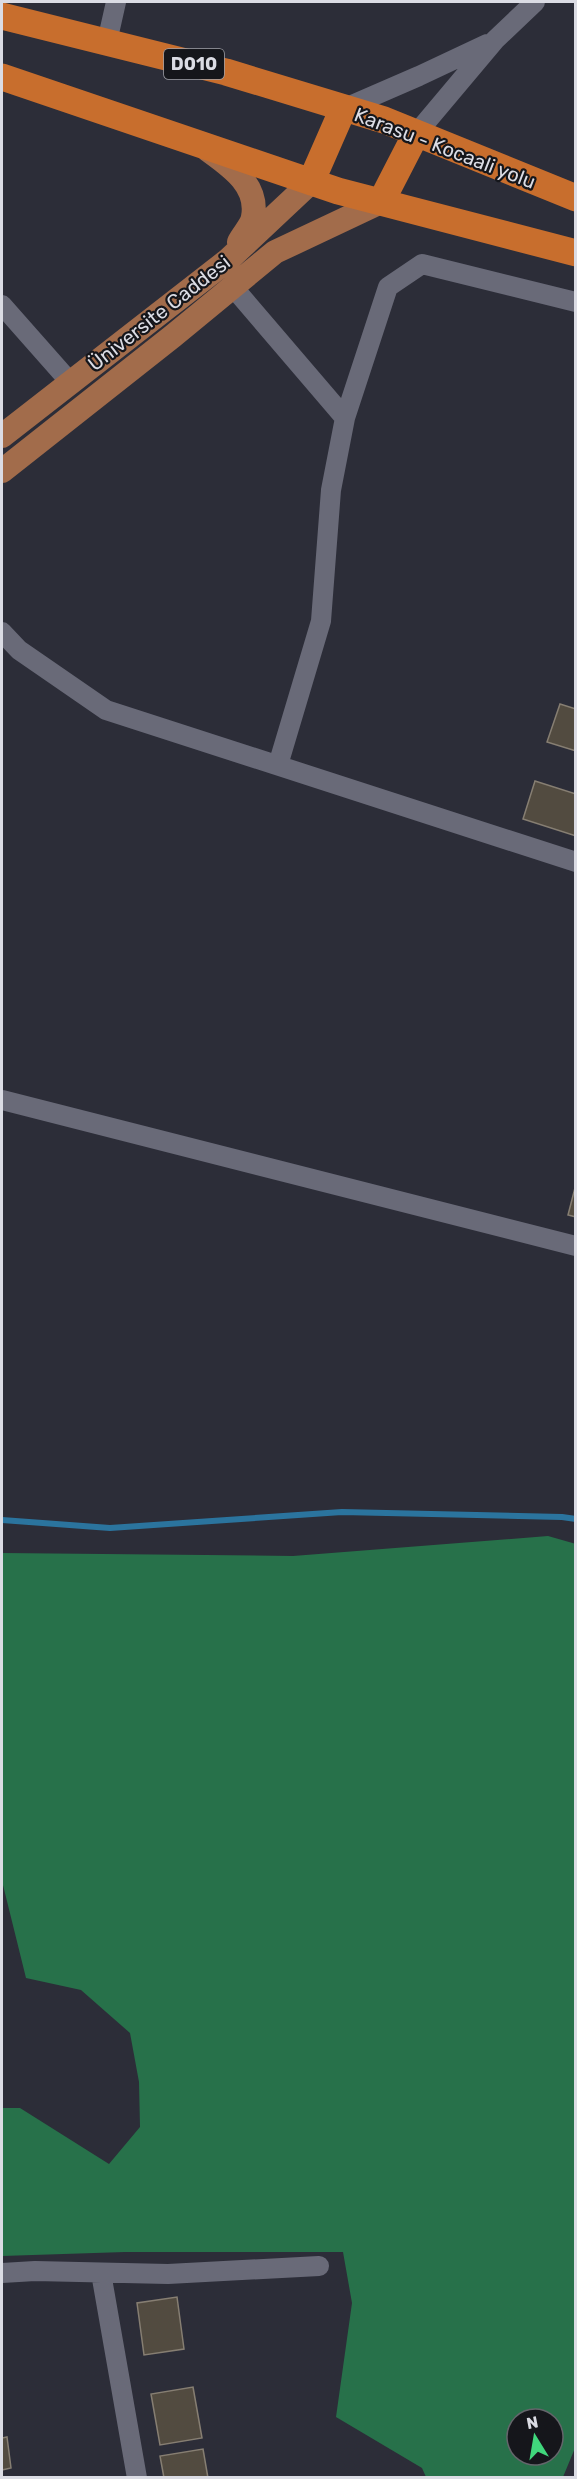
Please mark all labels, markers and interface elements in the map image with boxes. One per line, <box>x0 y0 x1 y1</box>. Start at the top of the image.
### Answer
road number: D010 <box>164 49 224 79</box>
street label: Karasu - Kocaali yolu <box>351 102 539 194</box>
street label: Üniversite Caddesi <box>83 250 235 376</box>
north arrow <box>505 2407 565 2467</box>
text: N <box>525 2412 540 2433</box>

